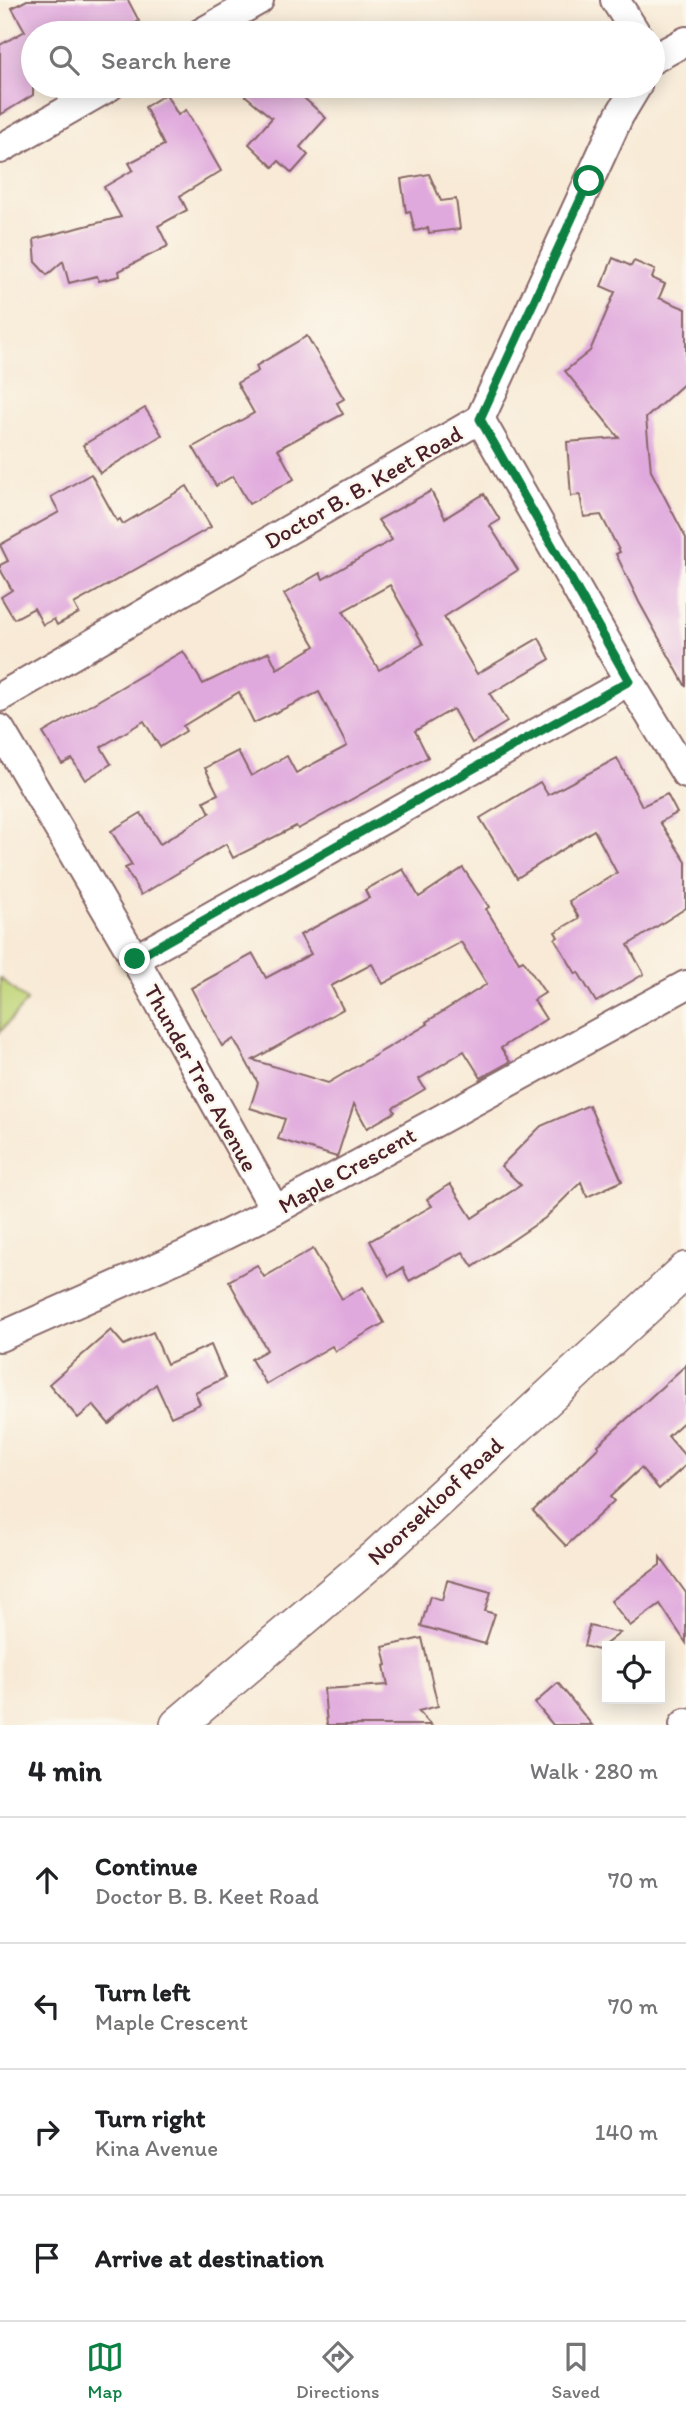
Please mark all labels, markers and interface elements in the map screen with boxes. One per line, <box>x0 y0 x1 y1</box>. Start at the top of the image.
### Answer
search box <box>21 21 665 98</box>
icon: search <box>45 41 83 79</box>
text: Search here <box>101 44 231 76</box>
route start <box>573 165 604 196</box>
street label: Doctor B. B. Keet Road <box>259 419 467 555</box>
route end <box>119 943 150 974</box>
street label: Thunder Tree Avenue <box>138 979 264 1177</box>
street label: Maple Crescent <box>273 1121 421 1219</box>
street label: Noorsekloof Road <box>361 1431 509 1571</box>
map controls <box>602 1641 665 1704</box>
button: locate <box>602 1641 665 1704</box>
text: 4 min <box>28 1752 102 1789</box>
text: Walk · 280 m <box>530 1757 658 1785</box>
text: Continue <box>95 1850 198 1882</box>
icon: ahead <box>28 1861 66 1899</box>
text: 70 m <box>608 1866 658 1894</box>
text: Doctor B. B. Keet Road <box>95 1882 319 1910</box>
text: Turn left <box>95 1976 191 2008</box>
icon: left <box>28 1987 66 2025</box>
text: 70 m <box>608 1992 658 2020</box>
text: Maple Crescent <box>95 2008 248 2036</box>
text: Turn right <box>95 2102 206 2134</box>
icon: right <box>28 2113 66 2151</box>
text: 140 m <box>595 2118 658 2146</box>
text: Kina Avenue <box>95 2134 218 2162</box>
icon: arrive <box>28 2239 66 2277</box>
text: Arrive at destination <box>95 2242 324 2274</box>
tab: Map <box>86 2338 124 2403</box>
tab: Directions <box>296 2338 380 2403</box>
tab: Saved <box>552 2338 600 2403</box>

